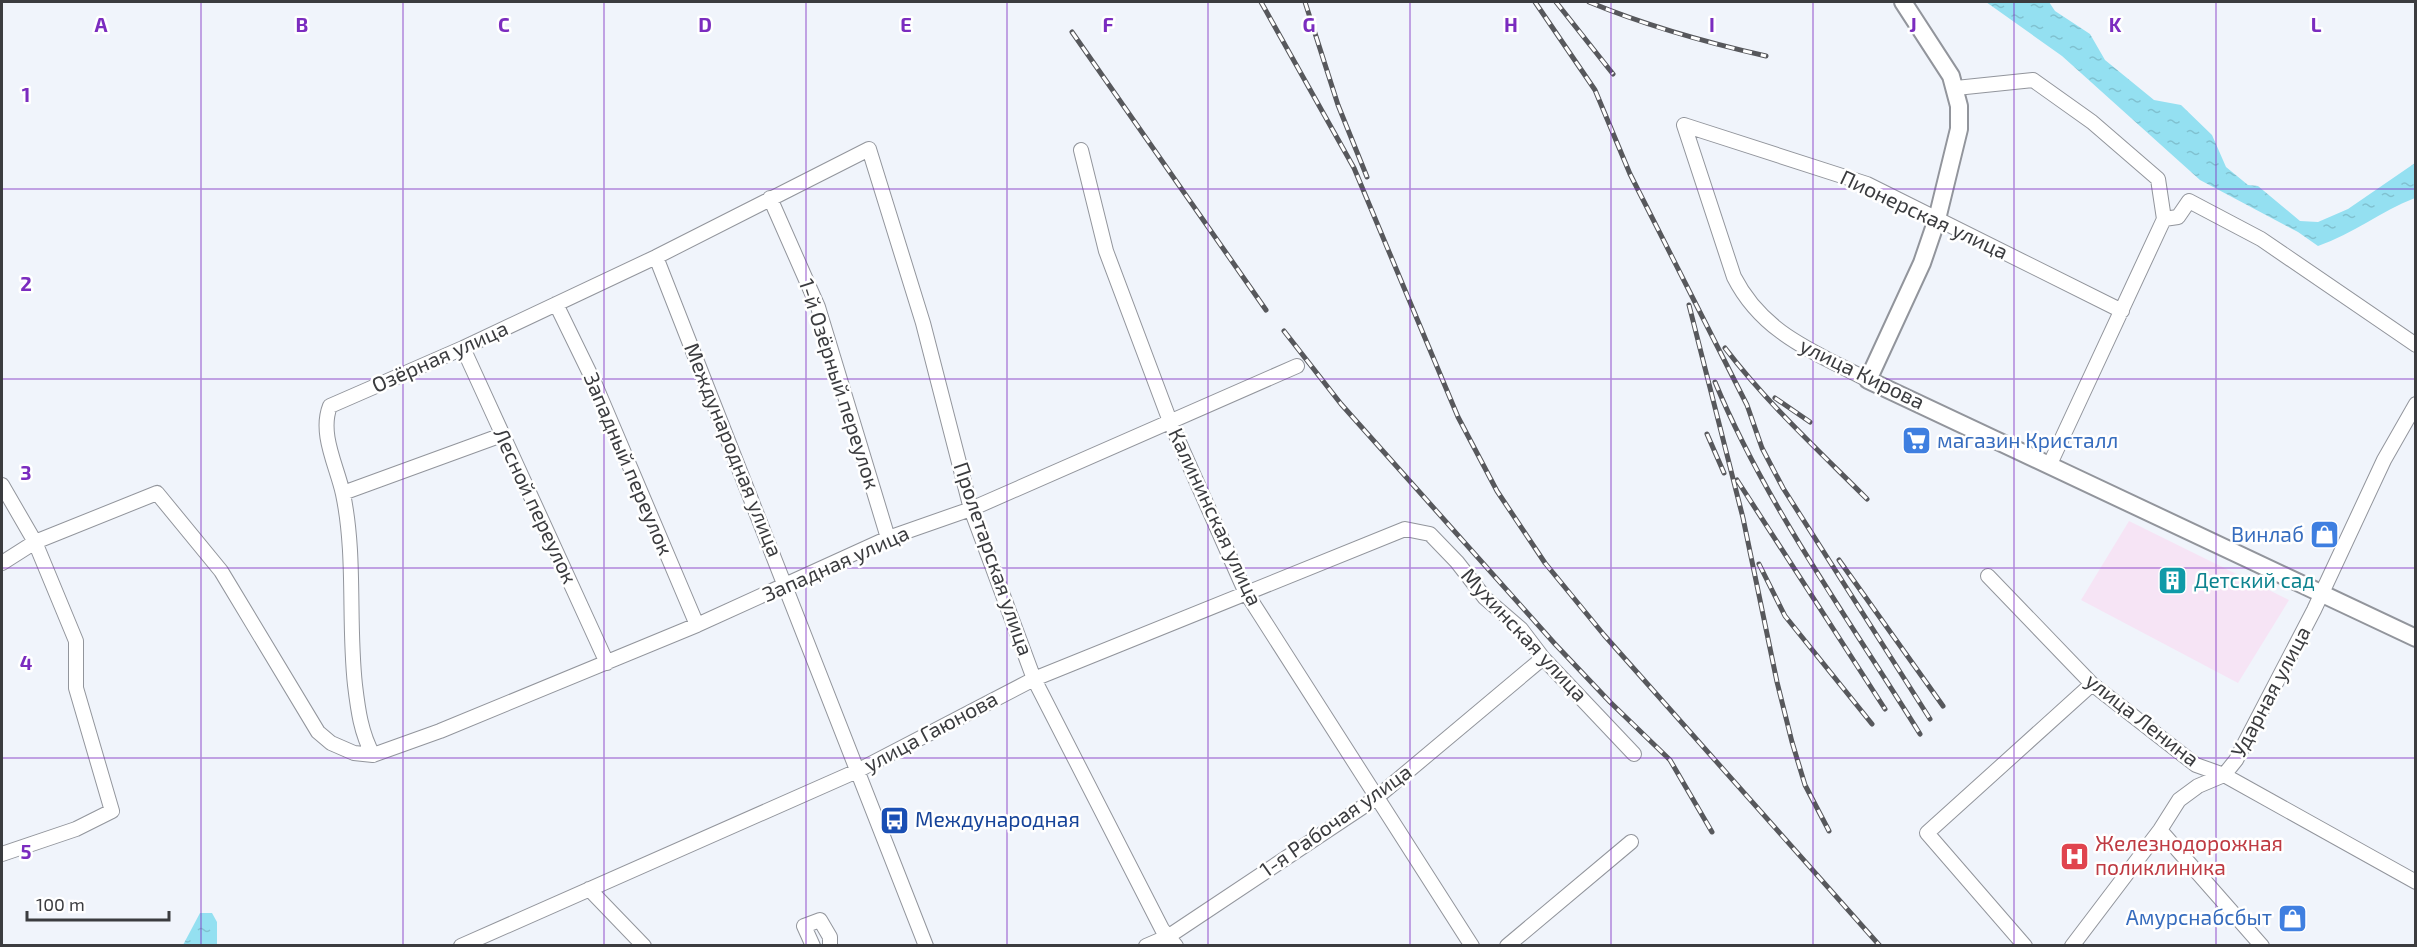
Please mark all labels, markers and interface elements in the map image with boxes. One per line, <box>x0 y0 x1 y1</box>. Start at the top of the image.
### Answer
text: A <box>94 12 108 36</box>
text: B <box>296 12 308 36</box>
text: C <box>498 12 510 36</box>
text: D <box>698 12 712 36</box>
text: E <box>900 12 912 36</box>
text: F <box>1102 12 1114 36</box>
text: G <box>1303 12 1315 36</box>
text: H <box>1504 12 1518 36</box>
text: I <box>1709 12 1715 36</box>
text: J <box>1909 12 1917 36</box>
text: K <box>2109 12 2122 36</box>
text: L <box>2311 12 2322 36</box>
text: 1 <box>22 82 30 106</box>
street label: Пионерская улица <box>1836 164 2012 264</box>
text: 2 <box>20 271 32 295</box>
street label: 1-й Озёрный переулок <box>794 275 886 492</box>
street label: Озёрная улица <box>367 314 512 398</box>
street label: улица Кирова <box>1796 332 1929 415</box>
street label: Международная улица <box>679 339 789 560</box>
street label: Западный переулок <box>579 368 679 559</box>
street label: Лесной переулок <box>488 423 583 588</box>
street label: Калининская улица <box>1163 424 1268 610</box>
supermarket icon: магазин Кристалл <box>1900 425 1932 457</box>
place label: магазин Кристалл <box>1937 427 2118 452</box>
street label: Пролетарская улица <box>949 459 1039 659</box>
text: 3 <box>20 460 32 484</box>
street label: Западная улица <box>758 519 913 607</box>
shop icon: Винлаб <box>2309 519 2341 551</box>
place label: Винлаб <box>2231 521 2304 546</box>
street label: Мухинская улица <box>1456 562 1593 707</box>
building icon: Детский сад <box>2157 565 2189 597</box>
place label: Детский сад <box>2194 567 2315 592</box>
street label: Ударная улица <box>2225 621 2316 762</box>
text: 4 <box>20 650 33 674</box>
street label: улица Ленина <box>2081 667 2204 772</box>
street label: улица Гаюнова <box>859 685 1002 777</box>
street label: 1-я Рабочая улица <box>1254 758 1416 882</box>
bus stop icon: Международная <box>878 804 910 836</box>
place label: Международная <box>915 806 1080 832</box>
place label: Железнодорожная поликлиника <box>2095 830 2283 879</box>
text: 5 <box>20 839 32 863</box>
hospital icon: Железнодорожная поликлиника <box>2058 840 2090 872</box>
scale bar <box>27 884 170 922</box>
text: 100 m <box>36 893 85 915</box>
shop icon: Амурснабсбыт <box>2277 902 2309 934</box>
place label: Амурснабсбыт <box>2126 904 2272 930</box>

